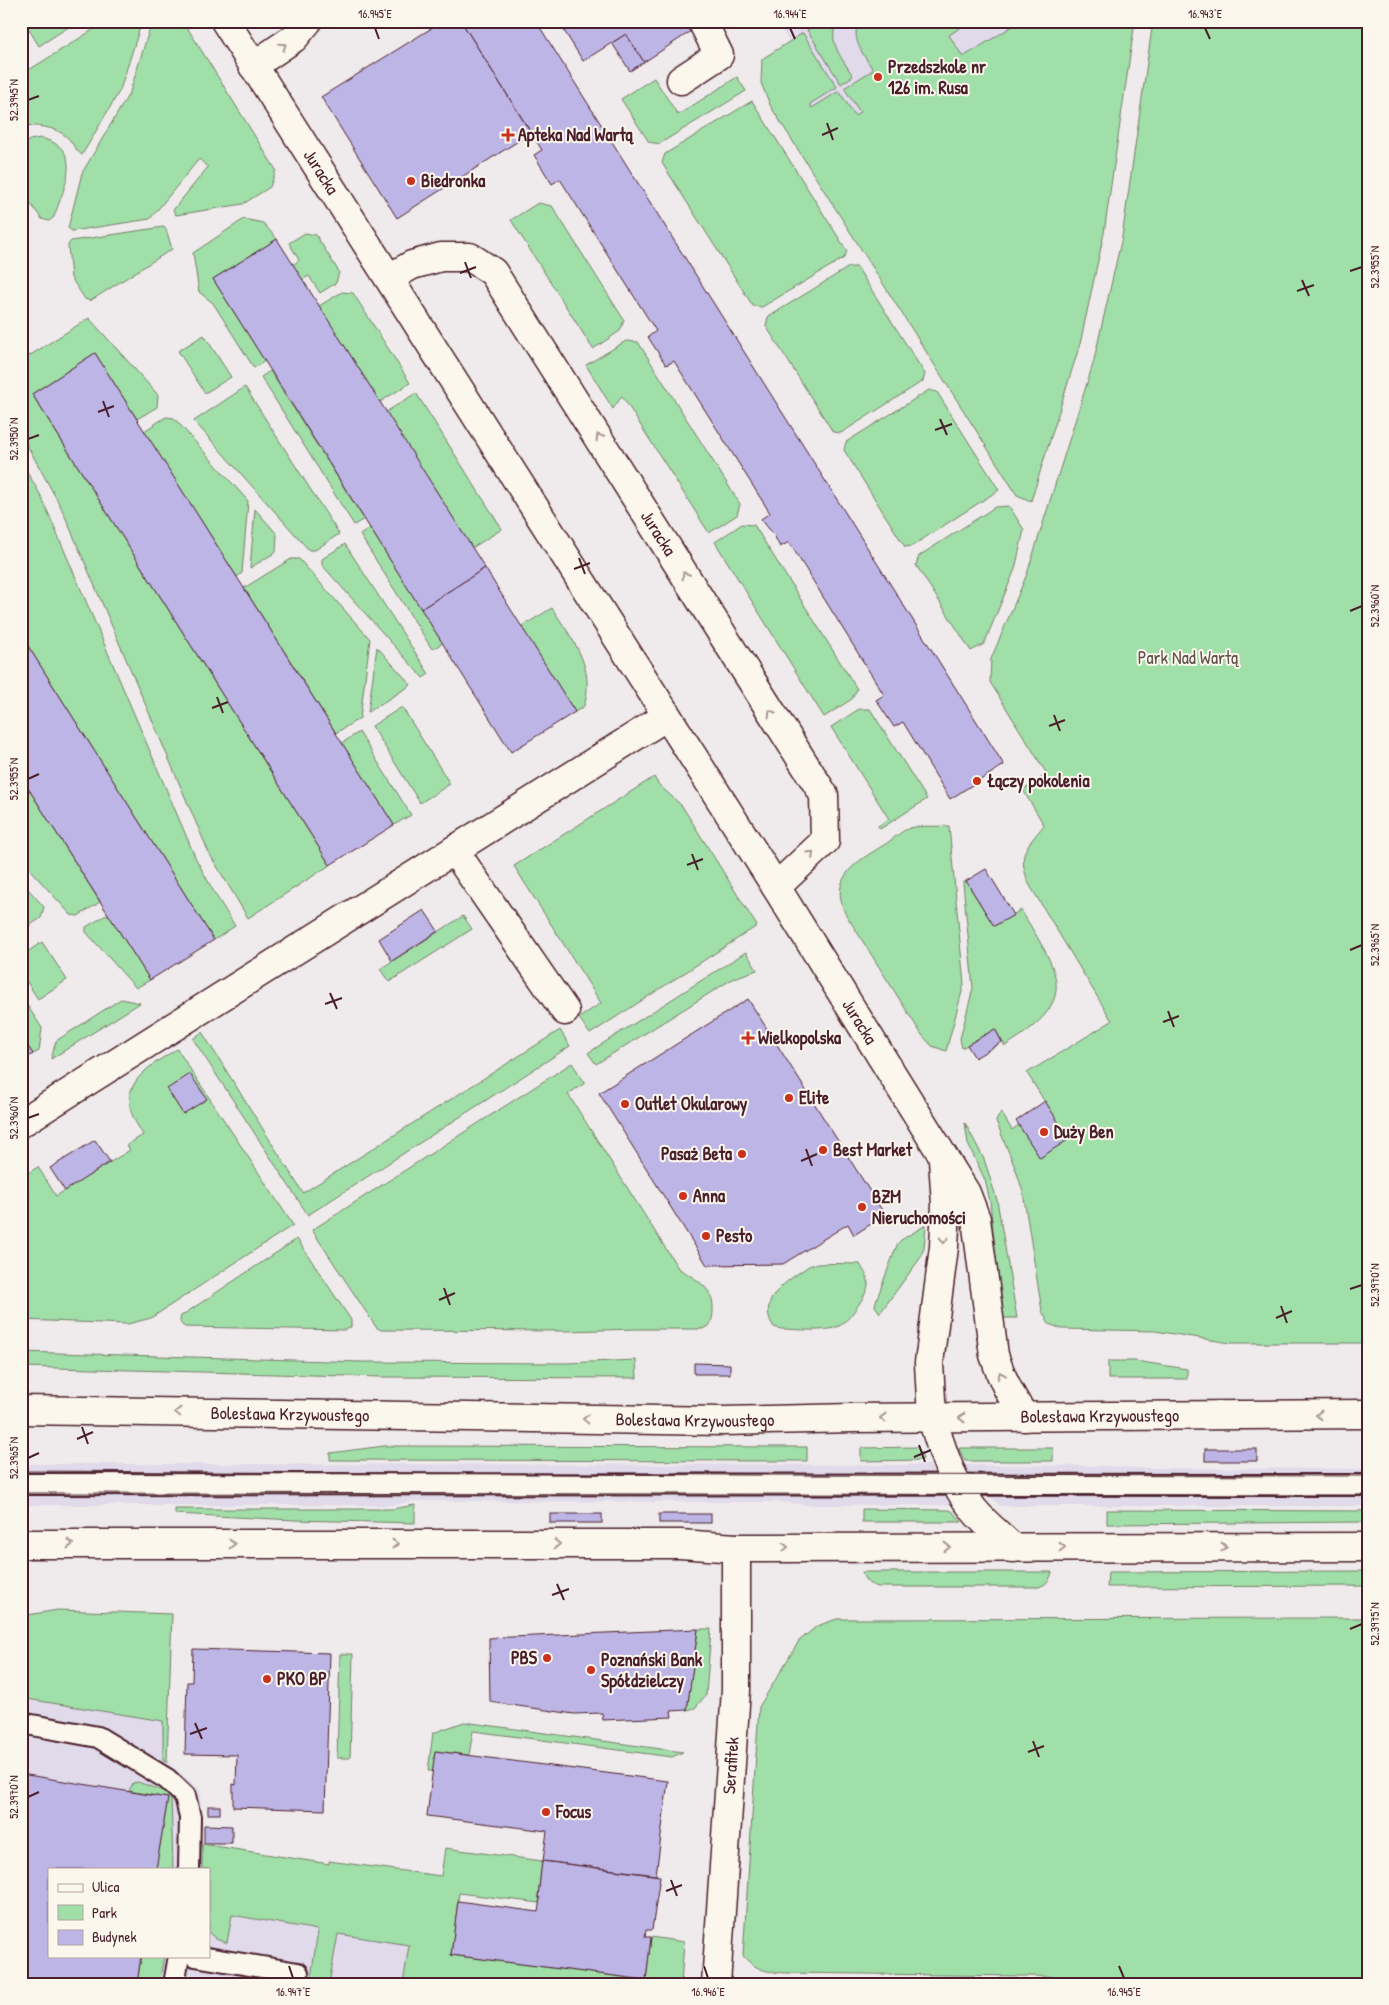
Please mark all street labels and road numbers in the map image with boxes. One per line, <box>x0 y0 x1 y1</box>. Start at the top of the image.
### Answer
street label: Juracka <box>298 144 345 199</box>
street label: Juracka <box>635 505 682 560</box>
street label: Juracka <box>836 994 884 1049</box>
street label: Bolesława Krzywoustego <box>210 1400 370 1427</box>
street label: Bolesława Krzywoustego <box>1020 1402 1179 1429</box>
street label: Bolesława Krzywoustego <box>615 1406 775 1433</box>
street label: Serafitek <box>716 1735 745 1795</box>

